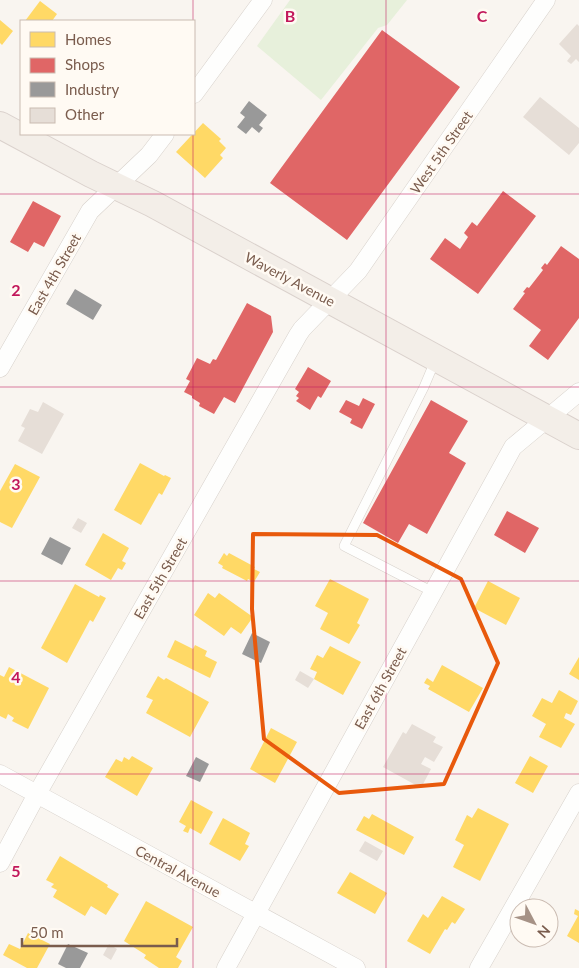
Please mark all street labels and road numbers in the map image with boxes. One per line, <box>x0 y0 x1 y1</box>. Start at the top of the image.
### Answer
street label: West 5th Street <box>406 107 476 197</box>
street label: East 4th Street <box>24 230 84 318</box>
street label: Waverly Avenue <box>242 248 338 310</box>
street label: East 5th Street <box>130 534 190 622</box>
street label: East 6th Street <box>350 644 410 732</box>
street label: Central Avenue <box>132 841 224 901</box>

